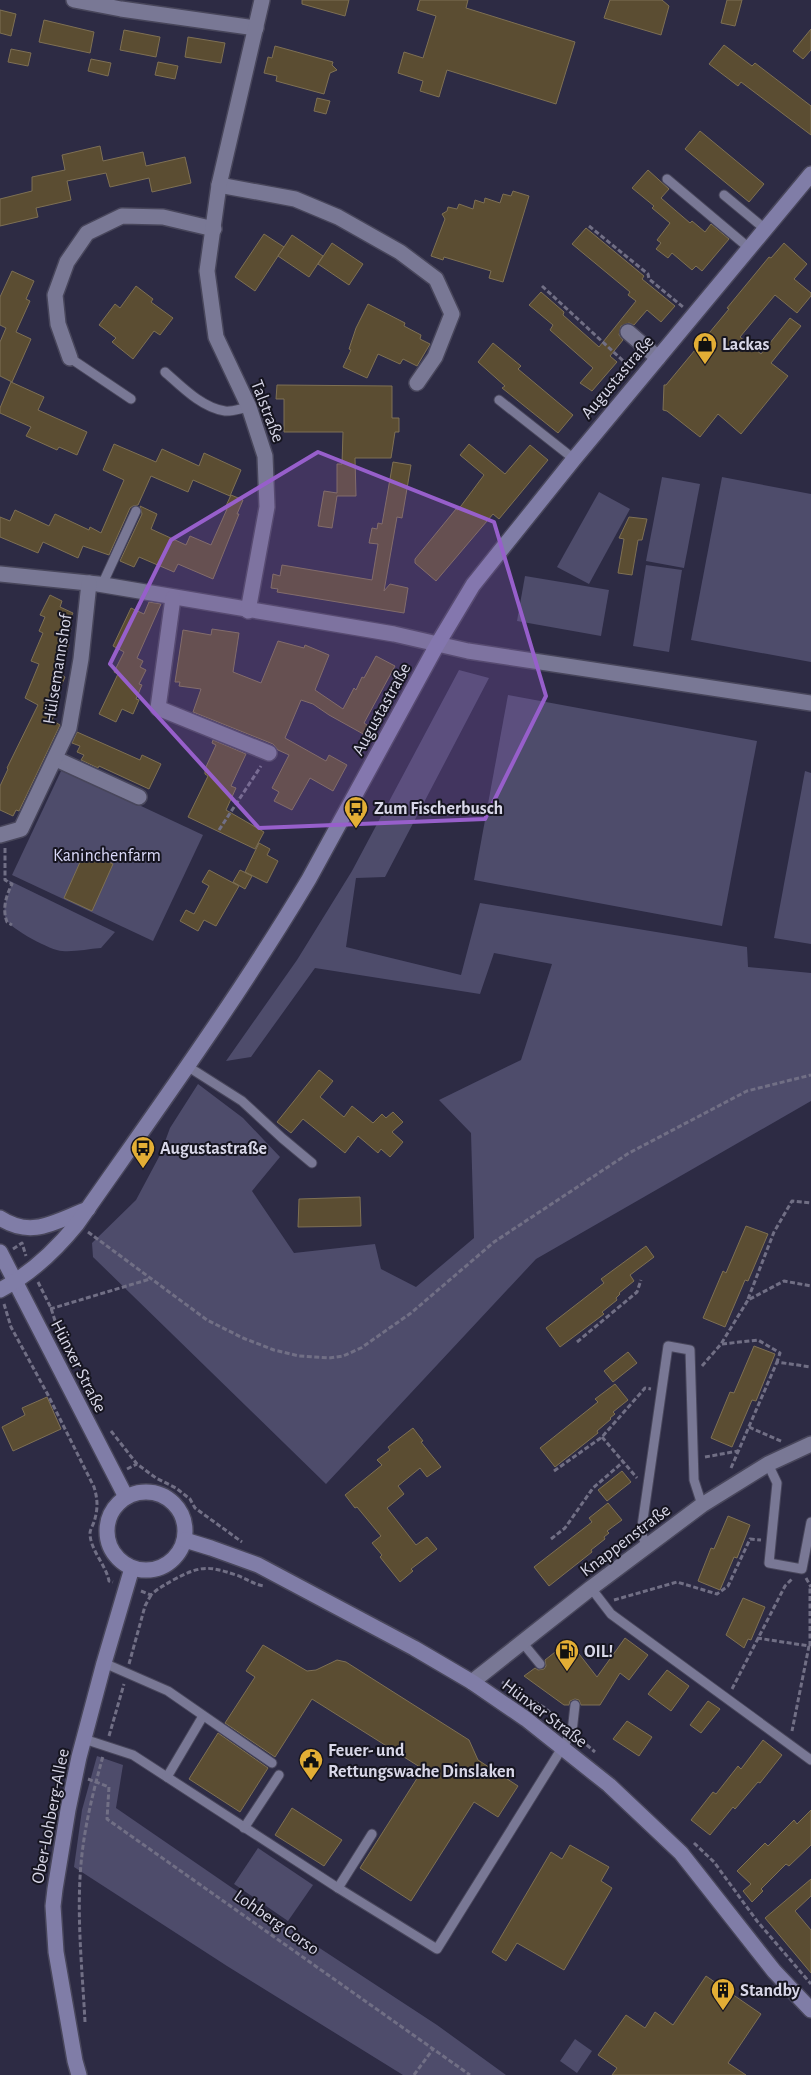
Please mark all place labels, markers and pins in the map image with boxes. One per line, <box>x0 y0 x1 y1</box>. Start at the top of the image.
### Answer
shop icon: Lackas <box>692 331 718 365</box>
place label: Lackas <box>722 336 770 354</box>
bus stop icon: Zum Fischerbusch <box>343 795 369 829</box>
place label: Zum Fischerbusch <box>374 800 503 818</box>
bus stop icon: Augustastraße <box>130 1135 156 1169</box>
place label: Augustastraße <box>160 1140 267 1158</box>
fuel station icon: OIL! <box>554 1638 580 1672</box>
place label: OIL! <box>584 1643 613 1661</box>
place label: Feuer- und Rettungswache Dinslaken <box>328 1742 515 1781</box>
public building icon: Feuer- und Rettungswache Dinslaken <box>298 1747 324 1781</box>
building icon: Standby <box>710 1977 736 2011</box>
place label: Standby <box>740 1982 801 2000</box>

